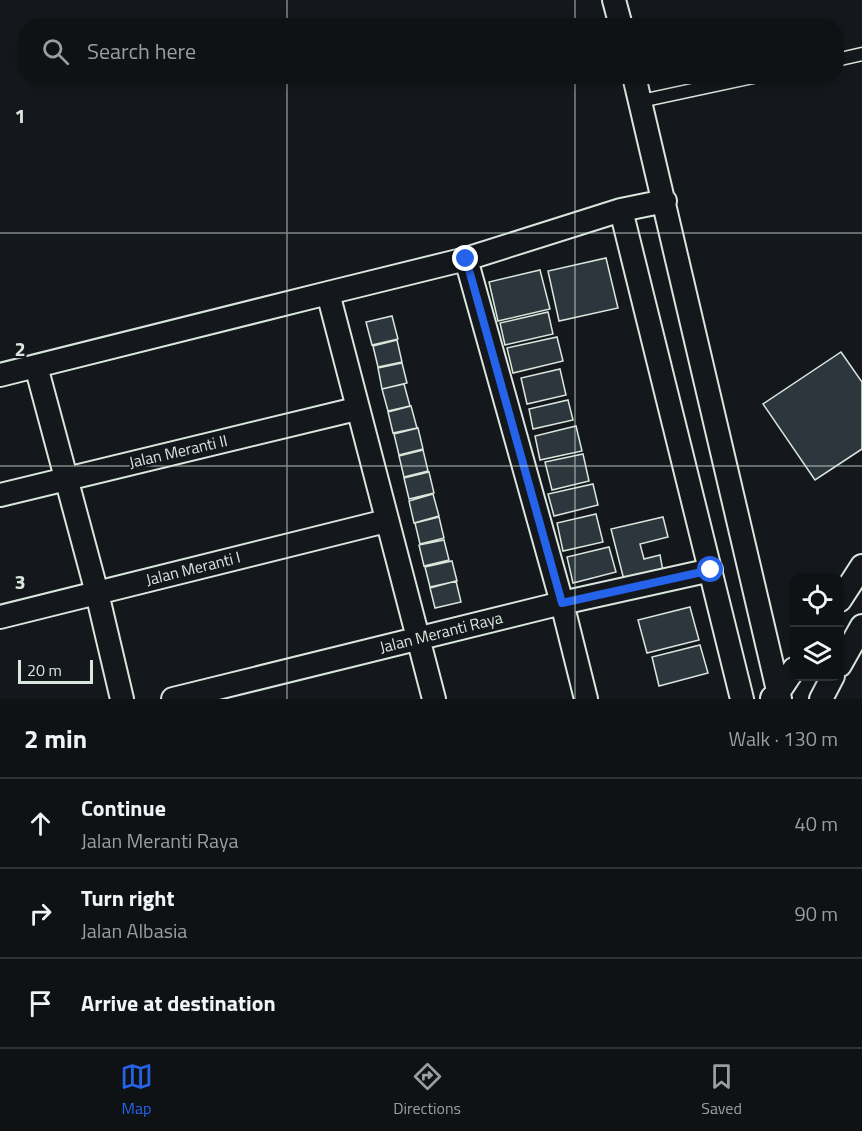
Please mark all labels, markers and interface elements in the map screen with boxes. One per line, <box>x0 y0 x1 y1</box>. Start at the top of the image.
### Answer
search box <box>18 18 844 84</box>
text: Search here <box>87 34 196 68</box>
icon: search <box>39 35 72 68</box>
text: 1 <box>14 100 26 131</box>
route end <box>452 245 478 271</box>
text: 2 <box>14 333 26 364</box>
street label: Jalan Meranti II <box>126 428 230 474</box>
street label: Jalan Meranti I <box>143 545 243 591</box>
route start <box>697 556 723 582</box>
text: 3 <box>14 566 26 597</box>
map controls <box>790 573 844 681</box>
button: locate <box>790 573 844 627</box>
street label: Jalan Meranti Raya <box>377 605 505 659</box>
button: layers <box>790 627 844 681</box>
scale bar <box>18 657 93 684</box>
text: 20 m <box>27 658 62 682</box>
text: 2 min <box>24 719 87 758</box>
text: Walk · 130 m <box>729 723 838 754</box>
text: Continue <box>81 791 166 825</box>
icon: ahead <box>24 807 57 840</box>
text: 40 m <box>794 808 838 839</box>
text: Jalan Meranti Raya <box>81 825 239 856</box>
text: Turn right <box>81 881 175 915</box>
icon: right <box>24 897 57 930</box>
text: 90 m <box>794 898 838 929</box>
text: Jalan Albasia <box>81 915 187 946</box>
text: Arrive at destination <box>81 986 276 1020</box>
icon: arrive <box>24 987 57 1020</box>
tab: Map <box>120 1060 153 1120</box>
tab: Directions <box>393 1060 461 1120</box>
tab: Saved <box>701 1060 742 1120</box>

